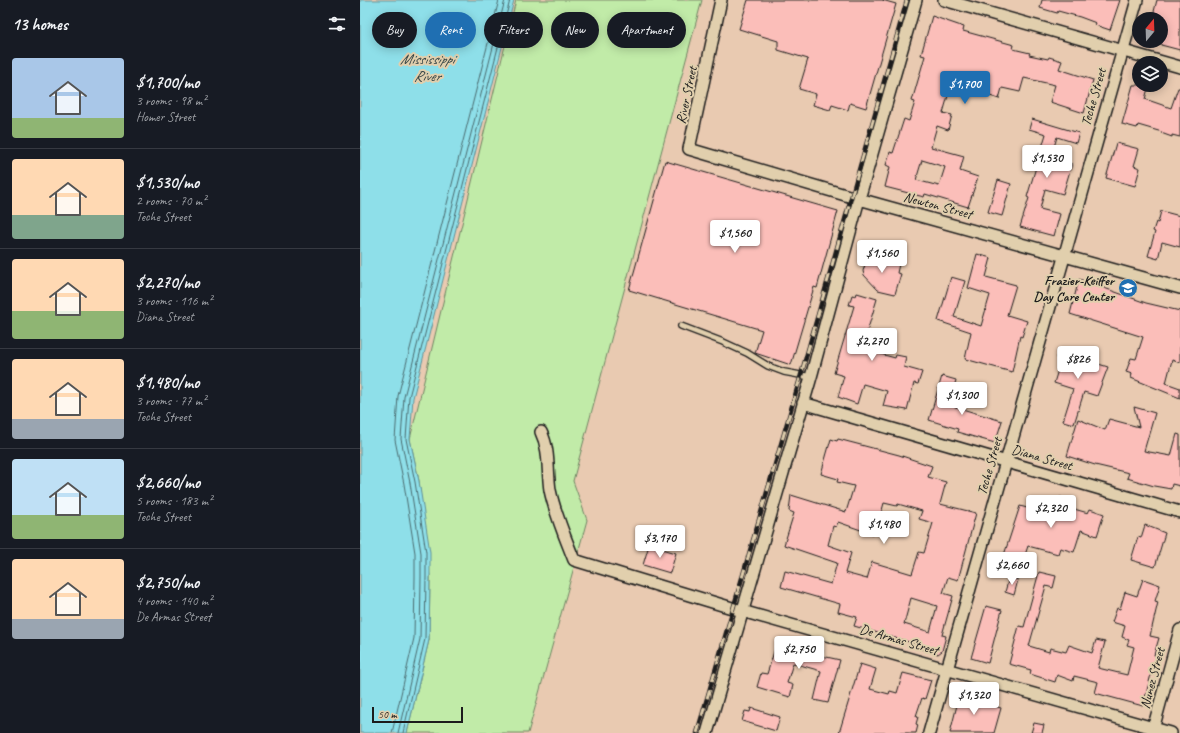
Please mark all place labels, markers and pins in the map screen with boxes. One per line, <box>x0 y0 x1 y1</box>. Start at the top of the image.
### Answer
pin: $1,700 <box>932 71 998 105</box>
pin: $1,530 <box>1014 145 1080 179</box>
pin: $1,560 <box>702 220 768 254</box>
pin: $1,560 <box>849 240 915 274</box>
place label: Frazier-Keiffer Day Care Center <box>1034 272 1116 305</box>
school or university icon: Frazier-Keiffer Day Care Center <box>1117 277 1139 299</box>
pin: $2,270 <box>839 328 905 362</box>
pin: $826 <box>1054 346 1102 380</box>
pin: $1,300 <box>929 382 995 416</box>
pin: $2,320 <box>1018 495 1084 529</box>
pin: $1,480 <box>851 511 917 545</box>
pin: $3,170 <box>627 525 693 559</box>
pin: $2,660 <box>979 552 1045 586</box>
pin: $2,750 <box>766 636 832 670</box>
pin: $1,320 <box>941 682 1007 716</box>

